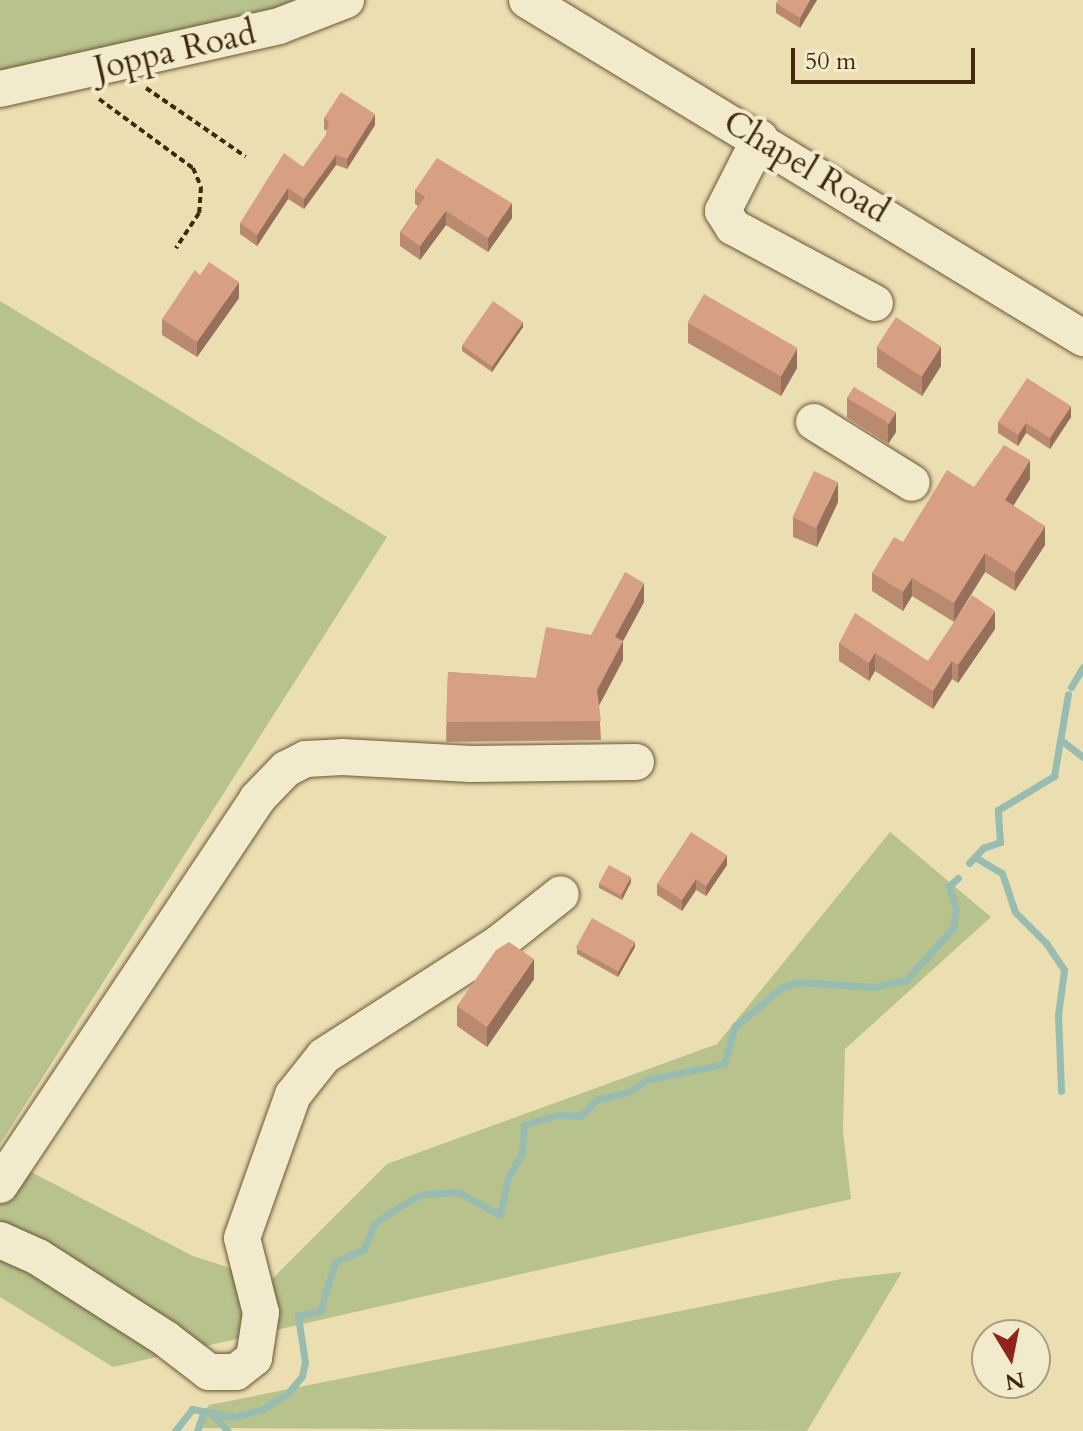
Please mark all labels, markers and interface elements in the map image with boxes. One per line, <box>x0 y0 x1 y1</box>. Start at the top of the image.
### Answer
street label: Joppa Road <box>90 13 260 89</box>
scale bar <box>795 32 979 82</box>
text: 50 m <box>805 45 856 78</box>
street label: Chapel Road <box>716 102 896 232</box>
north arrow <box>971 1319 1051 1399</box>
text: N <box>1003 1364 1027 1397</box>

